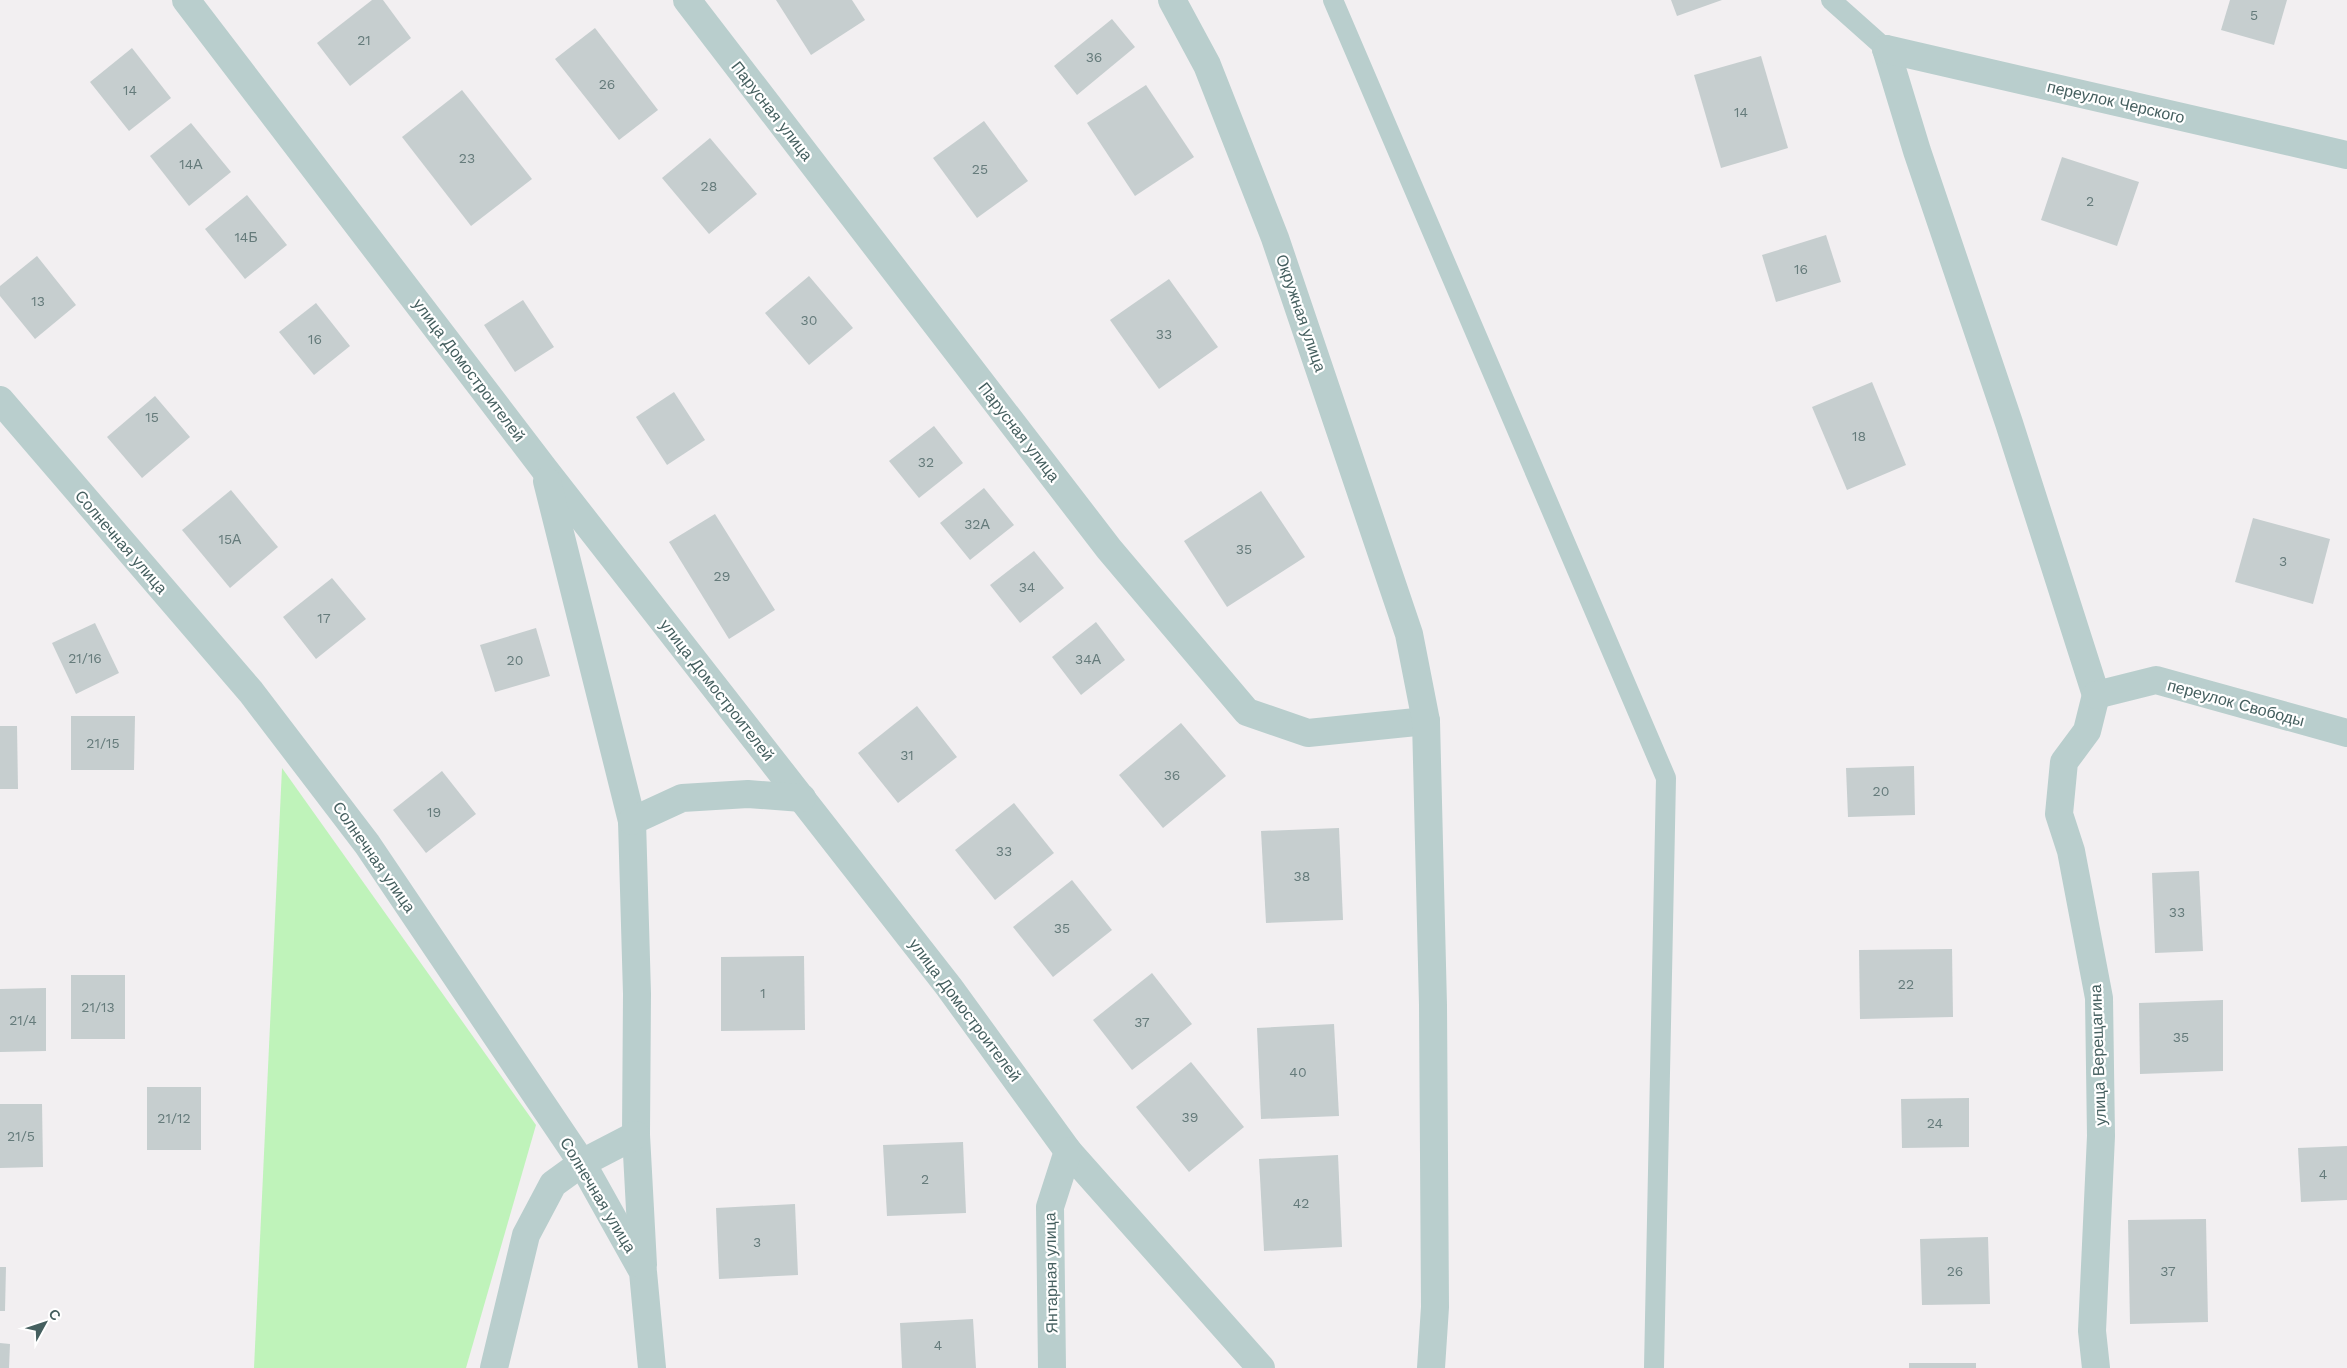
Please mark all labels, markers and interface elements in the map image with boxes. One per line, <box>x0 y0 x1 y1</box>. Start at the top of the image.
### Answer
house number: 5 <box>2250 7 2258 23</box>
house number: 21 <box>357 32 371 48</box>
house number: 36 <box>1086 49 1102 65</box>
street label: Парусная улица <box>727 58 817 165</box>
house number: 26 <box>599 76 615 92</box>
street label: переулок Черского <box>2045 77 2187 127</box>
house number: 14 <box>123 82 137 98</box>
house number: 14 <box>1734 104 1748 120</box>
house number: 23 <box>459 150 475 166</box>
house number: 14А <box>179 156 203 172</box>
house number: 25 <box>972 161 988 177</box>
house number: 28 <box>701 178 717 194</box>
house number: 2 <box>2086 193 2094 209</box>
house number: 14Б <box>234 229 258 245</box>
street label: Окружная улица <box>1272 252 1330 374</box>
house number: 16 <box>1794 261 1808 277</box>
house number: 13 <box>31 293 45 309</box>
street label: улица Домостроителей <box>409 295 529 445</box>
house number: 30 <box>801 312 817 328</box>
house number: 33 <box>1156 326 1172 342</box>
house number: 16 <box>308 331 322 347</box>
street label: Парусная улица <box>974 379 1064 486</box>
house number: 15 <box>145 409 159 425</box>
house number: 18 <box>1852 428 1866 444</box>
house number: 32 <box>918 454 934 470</box>
street label: Солнечная улица <box>71 486 171 598</box>
house number: 32А <box>964 516 990 532</box>
house number: 15А <box>219 531 242 547</box>
house number: 35 <box>1236 541 1252 557</box>
house number: 3 <box>2279 553 2287 569</box>
house number: 29 <box>714 568 730 584</box>
house number: 34 <box>1019 579 1035 595</box>
house number: 17 <box>317 610 331 626</box>
street label: улица Домостроителей <box>656 616 778 764</box>
house number: 21/16 <box>68 650 102 666</box>
house number: 34А <box>1075 651 1102 667</box>
house number: 20 <box>507 652 523 668</box>
street label: переулок Свободы <box>2165 676 2307 730</box>
house number: 21/15 <box>86 735 120 751</box>
house number: 31 <box>900 747 914 763</box>
house number: 36 <box>1164 767 1180 783</box>
house number: 20 <box>1873 783 1889 799</box>
street label: Солнечная улица <box>329 798 419 916</box>
house number: 19 <box>427 804 441 820</box>
house number: 33 <box>996 843 1012 859</box>
house number: 38 <box>1294 868 1310 884</box>
house number: 33 <box>2169 904 2185 920</box>
house number: 35 <box>1054 920 1070 936</box>
street label: улица Домостроителей <box>905 935 1025 1085</box>
house number: 22 <box>1898 976 1914 992</box>
street label: улица Верещагина <box>2086 984 2110 1126</box>
house number: 1 <box>760 985 766 1001</box>
house number: 21/13 <box>81 999 115 1015</box>
house number: 21/4 <box>9 1012 37 1028</box>
house number: 37 <box>1134 1014 1150 1030</box>
house number: 35 <box>2173 1029 2189 1045</box>
house number: 40 <box>1289 1064 1307 1080</box>
house number: 39 <box>1182 1109 1198 1125</box>
house number: 21/12 <box>157 1110 191 1126</box>
house number: 24 <box>1927 1115 1943 1131</box>
house number: 21/5 <box>7 1128 35 1144</box>
street label: Солнечная улица <box>556 1134 640 1256</box>
house number: 4 <box>2319 1166 2327 1182</box>
house number: 2 <box>921 1171 929 1187</box>
house number: 42 <box>1293 1195 1309 1211</box>
street label: Янтарная улица <box>1040 1212 1062 1334</box>
house number: 3 <box>753 1234 761 1250</box>
house number: 26 <box>1947 1263 1963 1279</box>
house number: 37 <box>2160 1263 2176 1279</box>
north arrow <box>20 1298 70 1348</box>
text: С <box>46 1306 64 1324</box>
house number: 4 <box>934 1337 942 1353</box>

